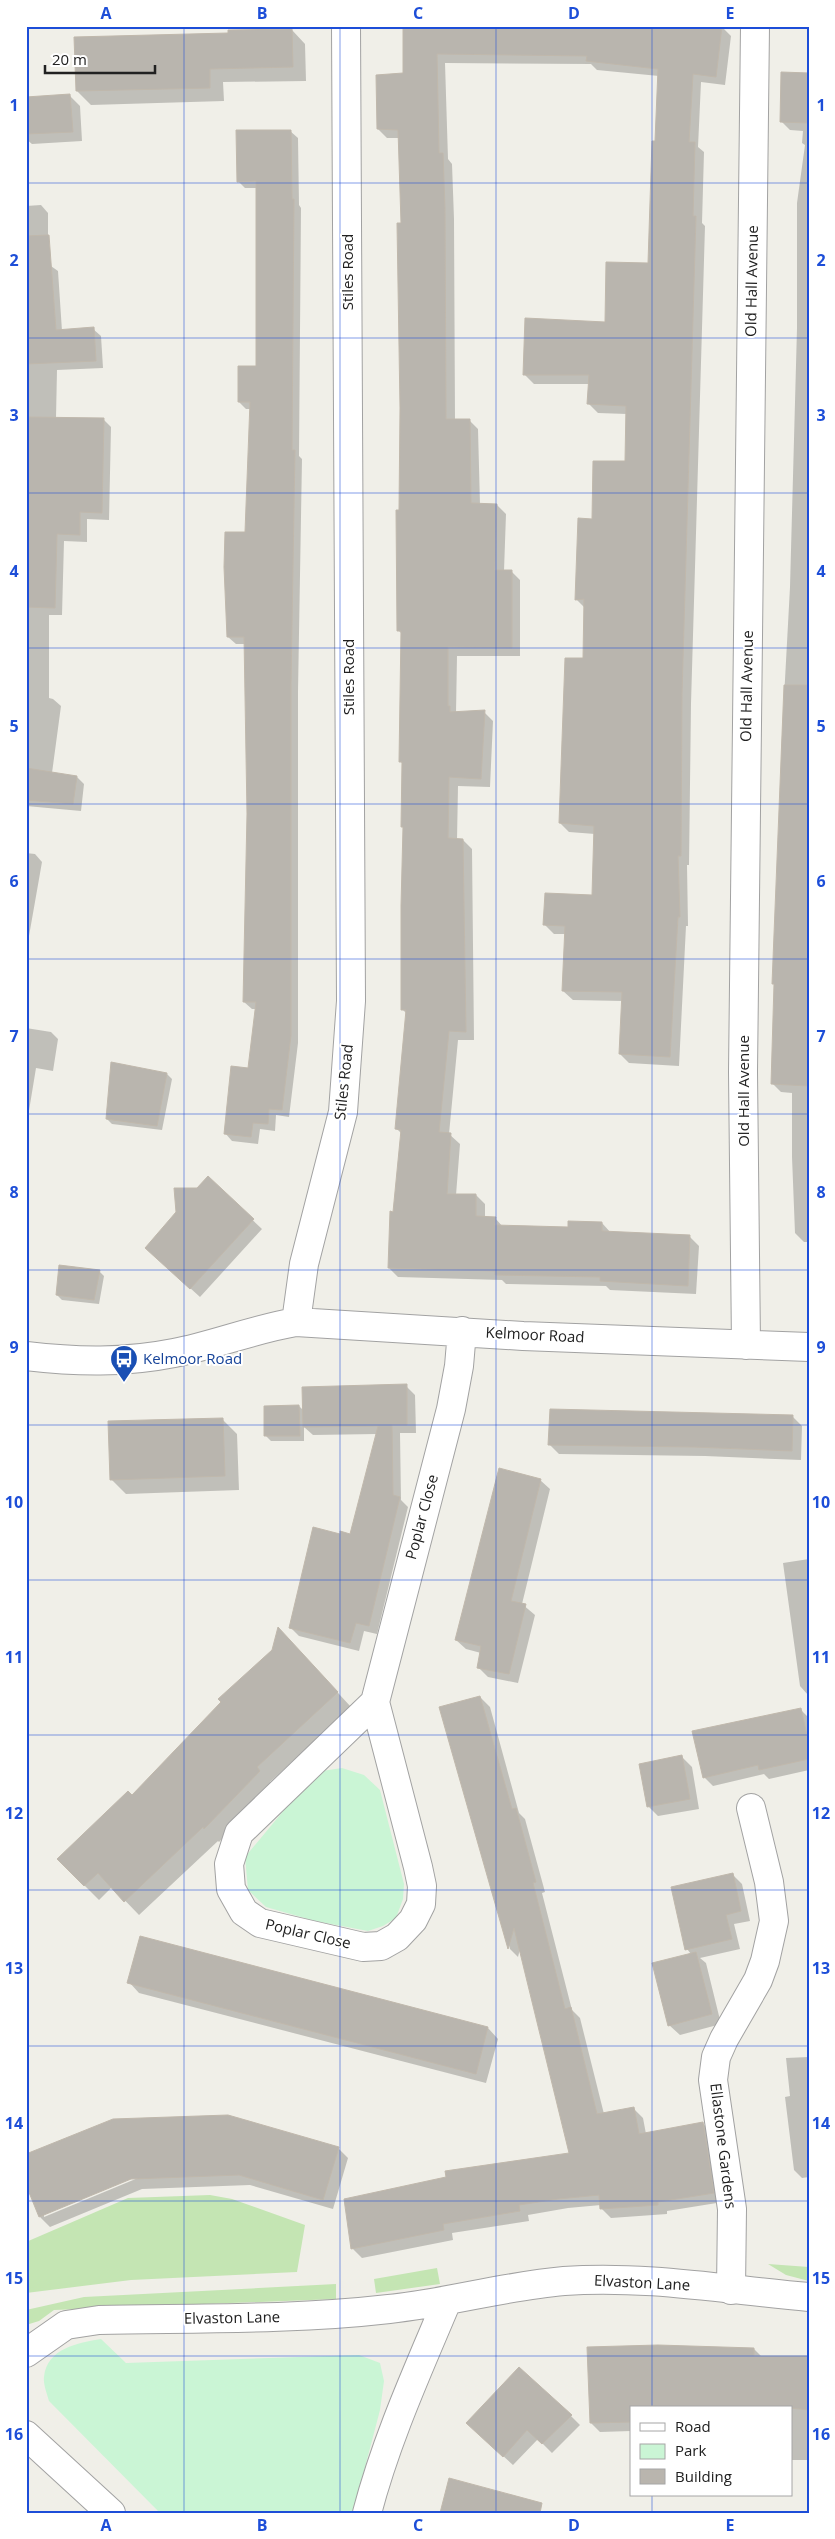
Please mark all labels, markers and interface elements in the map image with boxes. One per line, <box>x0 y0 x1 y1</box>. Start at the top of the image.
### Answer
text: A <box>100 2 112 24</box>
text: B <box>257 2 267 24</box>
text: C <box>413 2 423 24</box>
text: D <box>568 2 580 24</box>
text: E <box>726 2 735 24</box>
scale bar <box>45 42 155 74</box>
text: 20 m <box>52 49 87 69</box>
text: 1 <box>9 94 19 116</box>
text: 1 <box>816 94 826 116</box>
street label: Old Hall Avenue <box>740 225 762 337</box>
street label: Stiles Road <box>337 234 357 310</box>
text: 2 <box>9 249 19 271</box>
text: 2 <box>816 249 826 271</box>
text: 3 <box>9 404 19 426</box>
text: 3 <box>816 404 826 426</box>
text: 4 <box>9 560 19 582</box>
text: 4 <box>816 560 826 582</box>
street label: Old Hall Avenue <box>735 630 757 742</box>
street label: Stiles Road <box>338 639 358 715</box>
text: 5 <box>9 715 19 737</box>
text: 5 <box>816 715 826 737</box>
text: 6 <box>9 870 19 892</box>
text: 6 <box>816 870 826 892</box>
text: 7 <box>9 1025 19 1047</box>
text: 7 <box>816 1025 826 1047</box>
street label: Old Hall Avenue <box>733 1035 753 1147</box>
street label: Stiles Road <box>329 1043 357 1121</box>
text: 8 <box>9 1181 19 1203</box>
text: 8 <box>816 1181 826 1203</box>
street label: Kelmoor Road <box>485 1321 585 1347</box>
text: 9 <box>9 1336 19 1358</box>
text: 9 <box>816 1336 826 1358</box>
bus stop icon: Kelmoor Road <box>109 1344 139 1383</box>
place label: Kelmoor Road <box>143 1348 242 1368</box>
street label: Poplar Close <box>400 1472 442 1561</box>
text: 10 <box>5 1491 23 1513</box>
text: 10 <box>812 1491 830 1513</box>
text: 11 <box>5 1646 23 1668</box>
text: 11 <box>812 1646 830 1668</box>
text: 12 <box>5 1802 23 1824</box>
text: 12 <box>812 1802 830 1824</box>
street label: Poplar Close <box>263 1913 353 1953</box>
text: 13 <box>5 1957 23 1979</box>
text: 13 <box>812 1957 830 1979</box>
street label: Ellastone Gardens <box>706 2082 742 2210</box>
text: 14 <box>5 2112 23 2134</box>
text: 14 <box>812 2112 830 2134</box>
text: 15 <box>5 2267 23 2289</box>
text: 15 <box>812 2267 830 2289</box>
street label: Elvaston Lane <box>593 2269 691 2295</box>
street label: Elvaston Lane <box>184 2306 280 2328</box>
legend <box>630 2406 792 2496</box>
text: Road <box>675 2416 711 2436</box>
text: 16 <box>5 2423 23 2445</box>
text: 16 <box>812 2423 830 2445</box>
text: Park <box>675 2440 706 2460</box>
text: Building <box>675 2466 732 2486</box>
text: A <box>100 2514 112 2536</box>
text: B <box>257 2514 267 2536</box>
text: C <box>413 2514 423 2536</box>
text: D <box>568 2514 580 2536</box>
text: E <box>726 2514 735 2536</box>

